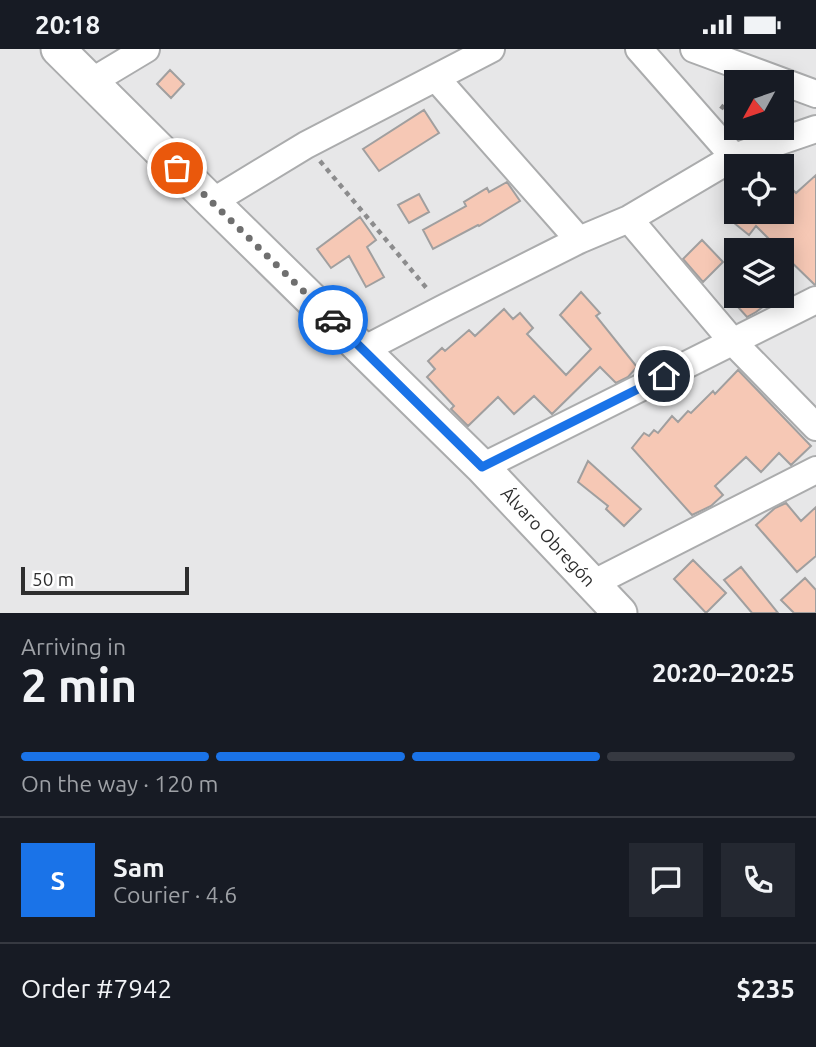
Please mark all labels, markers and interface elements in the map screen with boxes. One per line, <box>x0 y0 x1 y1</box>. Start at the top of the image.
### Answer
text: 20:18 <box>35 10 100 39</box>
north arrow <box>724 70 794 140</box>
map controls <box>724 70 794 308</box>
pin <box>147 138 207 198</box>
icon: bag <box>158 149 196 187</box>
button: locate <box>724 154 794 224</box>
button: layers <box>724 238 794 308</box>
courier <box>298 285 368 355</box>
icon: car <box>314 301 352 339</box>
pin <box>634 346 694 406</box>
icon: home <box>645 357 683 395</box>
street label: Álvaro Obregón <box>498 482 601 590</box>
scale bar <box>21 564 189 596</box>
text: 50 m <box>32 568 74 590</box>
text: Arriving in <box>21 634 126 659</box>
text: 20:20–20:25 <box>652 658 795 687</box>
text: 2 min <box>21 659 137 711</box>
text: On the way · 120 m <box>21 771 218 796</box>
button: chat <box>629 843 703 917</box>
button: phone <box>721 843 795 917</box>
text: Sam <box>113 853 165 882</box>
text: S <box>51 866 65 895</box>
text: Courier · 4.6 <box>113 882 237 907</box>
text: Order #7942 <box>21 974 172 1003</box>
text: $235 <box>736 974 795 1003</box>

